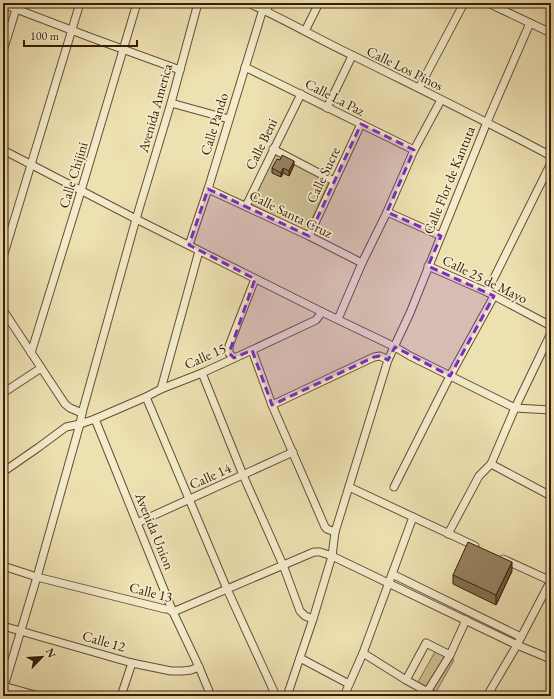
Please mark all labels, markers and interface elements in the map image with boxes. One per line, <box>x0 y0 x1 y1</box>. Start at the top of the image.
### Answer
scale bar <box>24 22 137 48</box>
text: 100 m <box>30 28 60 44</box>
street label: Calle Los Pinos <box>364 42 447 94</box>
street label: Avenida America <box>133 61 176 155</box>
street label: Calle La Paz <box>302 74 369 120</box>
street label: Calle Pando <box>196 90 232 157</box>
street label: Calle Beni <box>241 115 281 173</box>
street label: Calle Flor de Kantuta <box>419 123 479 237</box>
street label: Calle Chijini <box>54 139 92 210</box>
street label: Calle Sucre <box>302 144 344 206</box>
street label: Calle Santa Cruz <box>247 186 336 242</box>
street label: Calle 25 de Mayo <box>439 251 531 307</box>
street label: Calle 15 <box>181 339 229 373</box>
street label: Calle 14 <box>186 459 234 493</box>
street label: Avenida Union <box>131 489 179 573</box>
street label: Calle 13 <box>127 578 175 606</box>
street label: Calle 12 <box>80 626 128 656</box>
north arrow <box>22 637 62 677</box>
text: N <box>43 646 59 660</box>

